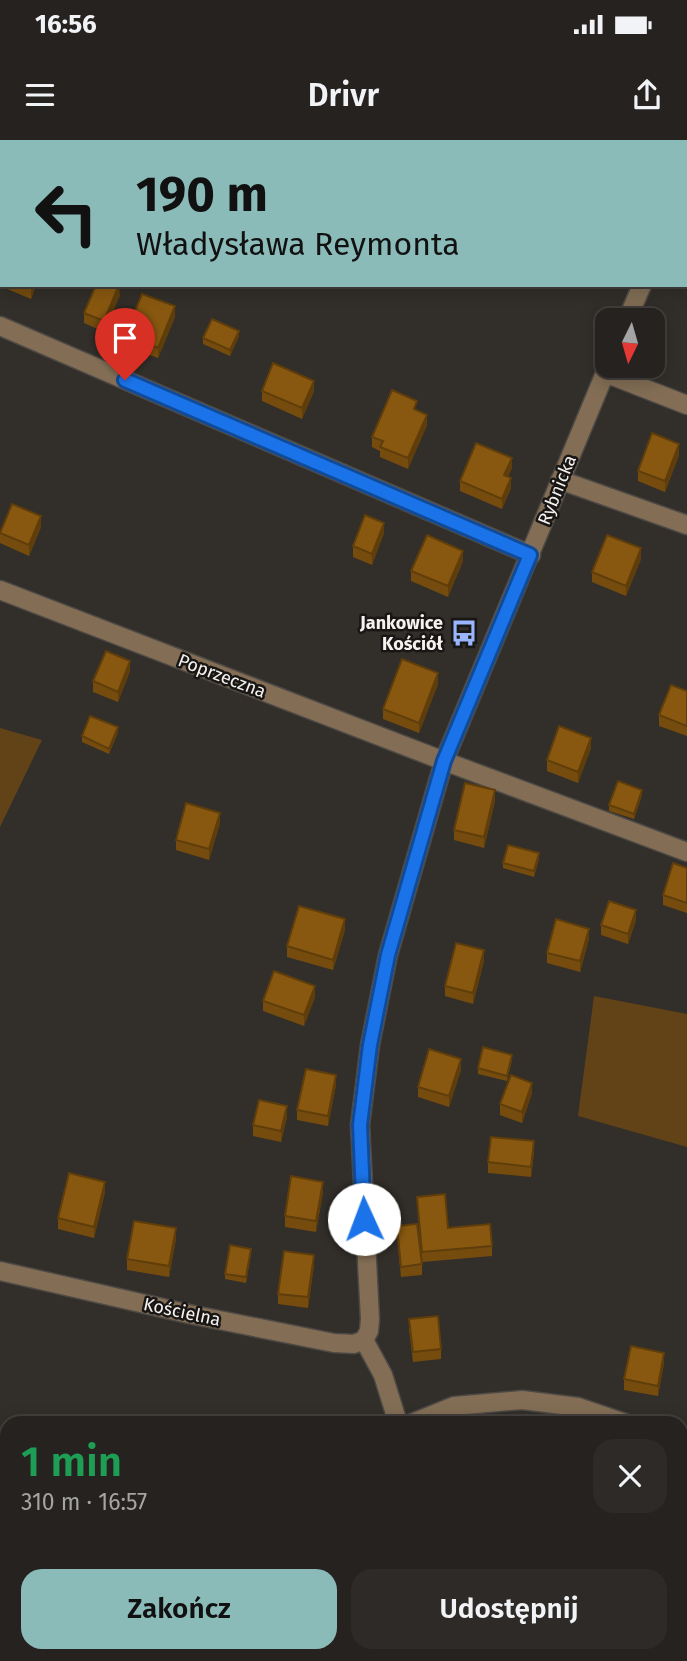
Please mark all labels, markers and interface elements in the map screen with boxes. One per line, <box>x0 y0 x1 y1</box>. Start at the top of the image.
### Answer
text: 16:56 <box>35 9 97 40</box>
icon: menu <box>21 76 59 114</box>
text: Drivr <box>308 76 379 114</box>
icon: share <box>628 76 666 114</box>
text: 190 m <box>136 165 268 224</box>
icon: left <box>21 168 112 259</box>
text: Władysława Reymonta <box>136 225 460 263</box>
pin <box>95 308 155 380</box>
north arrow <box>595 308 665 378</box>
map controls <box>595 308 665 378</box>
icon: arrive <box>106 319 144 357</box>
street label: Rybnicka <box>533 452 581 528</box>
place label: Jankowice Kościół <box>359 612 444 655</box>
bus stop icon: Jankowice Kościół <box>449 618 479 648</box>
street label: Poprzeczna <box>175 649 269 703</box>
position arrow <box>327 1182 401 1256</box>
street label: Kościelna <box>141 1293 223 1331</box>
text: 1 min <box>21 1437 122 1487</box>
button: close <box>593 1439 667 1513</box>
text: 310 m · 16:57 <box>21 1488 147 1516</box>
button: Zakończ <box>21 1569 337 1649</box>
button: Udostępnij <box>351 1569 667 1649</box>

